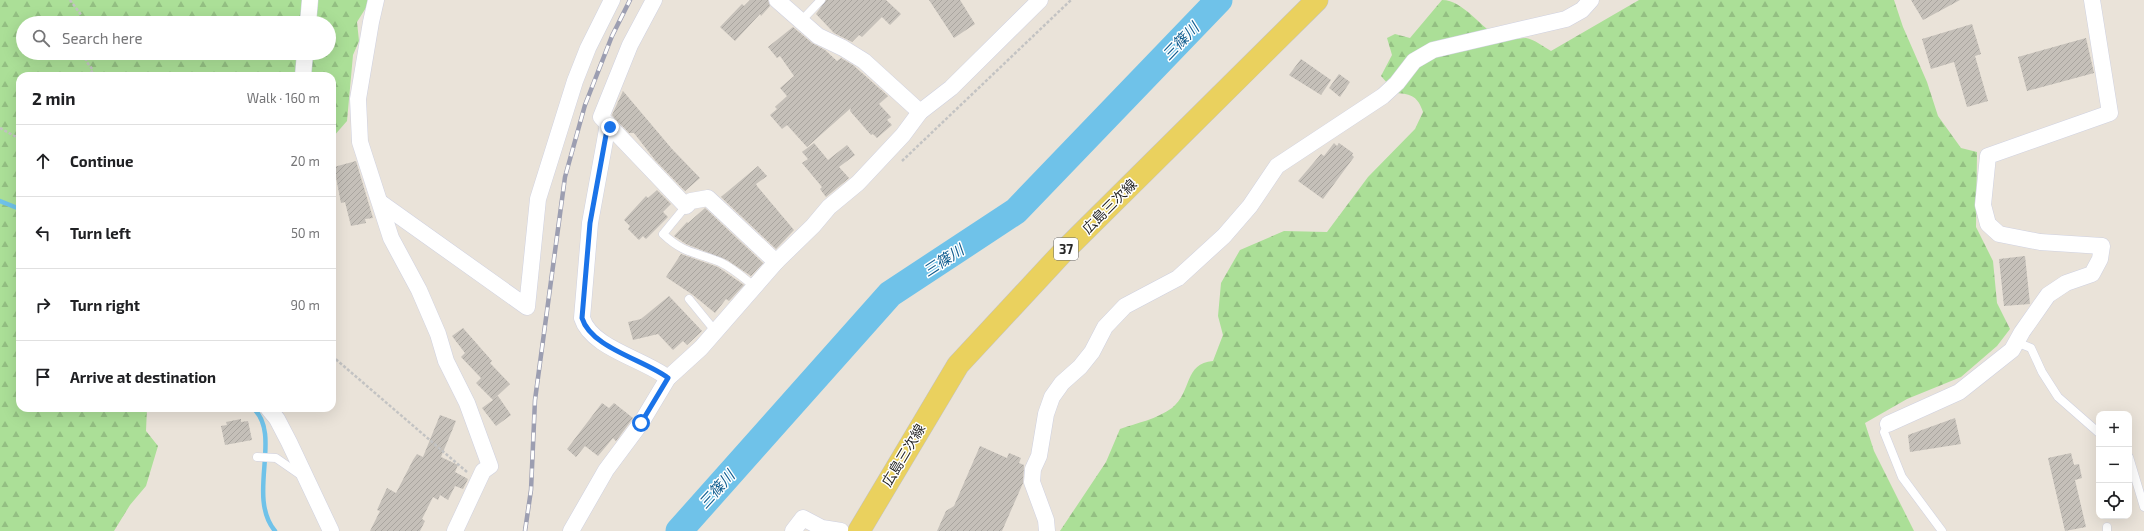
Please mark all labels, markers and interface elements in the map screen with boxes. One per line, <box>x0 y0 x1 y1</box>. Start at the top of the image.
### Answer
search box <box>16 16 336 60</box>
water label: 三篠川 <box>1158 17 1203 63</box>
icon: search <box>30 27 52 49</box>
text: Search here <box>62 29 143 47</box>
text: 2 min <box>32 88 75 108</box>
text: Walk · 160 m <box>247 90 320 106</box>
route end <box>601 118 619 136</box>
icon: ahead <box>32 150 54 172</box>
text: Continue <box>70 152 133 170</box>
text: 20 m <box>291 153 320 169</box>
street label: 広島三次線 <box>1078 175 1140 237</box>
icon: left <box>32 222 54 244</box>
text: Turn left <box>70 224 131 242</box>
text: 50 m <box>291 225 320 241</box>
road number: 37 <box>1054 238 1078 260</box>
water label: 三篠川 <box>919 239 968 280</box>
icon: right <box>32 294 54 316</box>
text: Turn right <box>70 296 140 314</box>
text: 90 m <box>290 297 320 313</box>
icon: arrive <box>32 366 54 388</box>
text: Arrive at destination <box>70 368 216 386</box>
map controls <box>2096 411 2132 519</box>
button: + <box>2096 411 2132 447</box>
route start <box>632 414 650 432</box>
street label: 広島三次線 <box>878 421 928 489</box>
button: − <box>2096 447 2132 483</box>
water label: 三篠川 <box>694 465 739 512</box>
button: locate <box>2096 483 2132 519</box>

